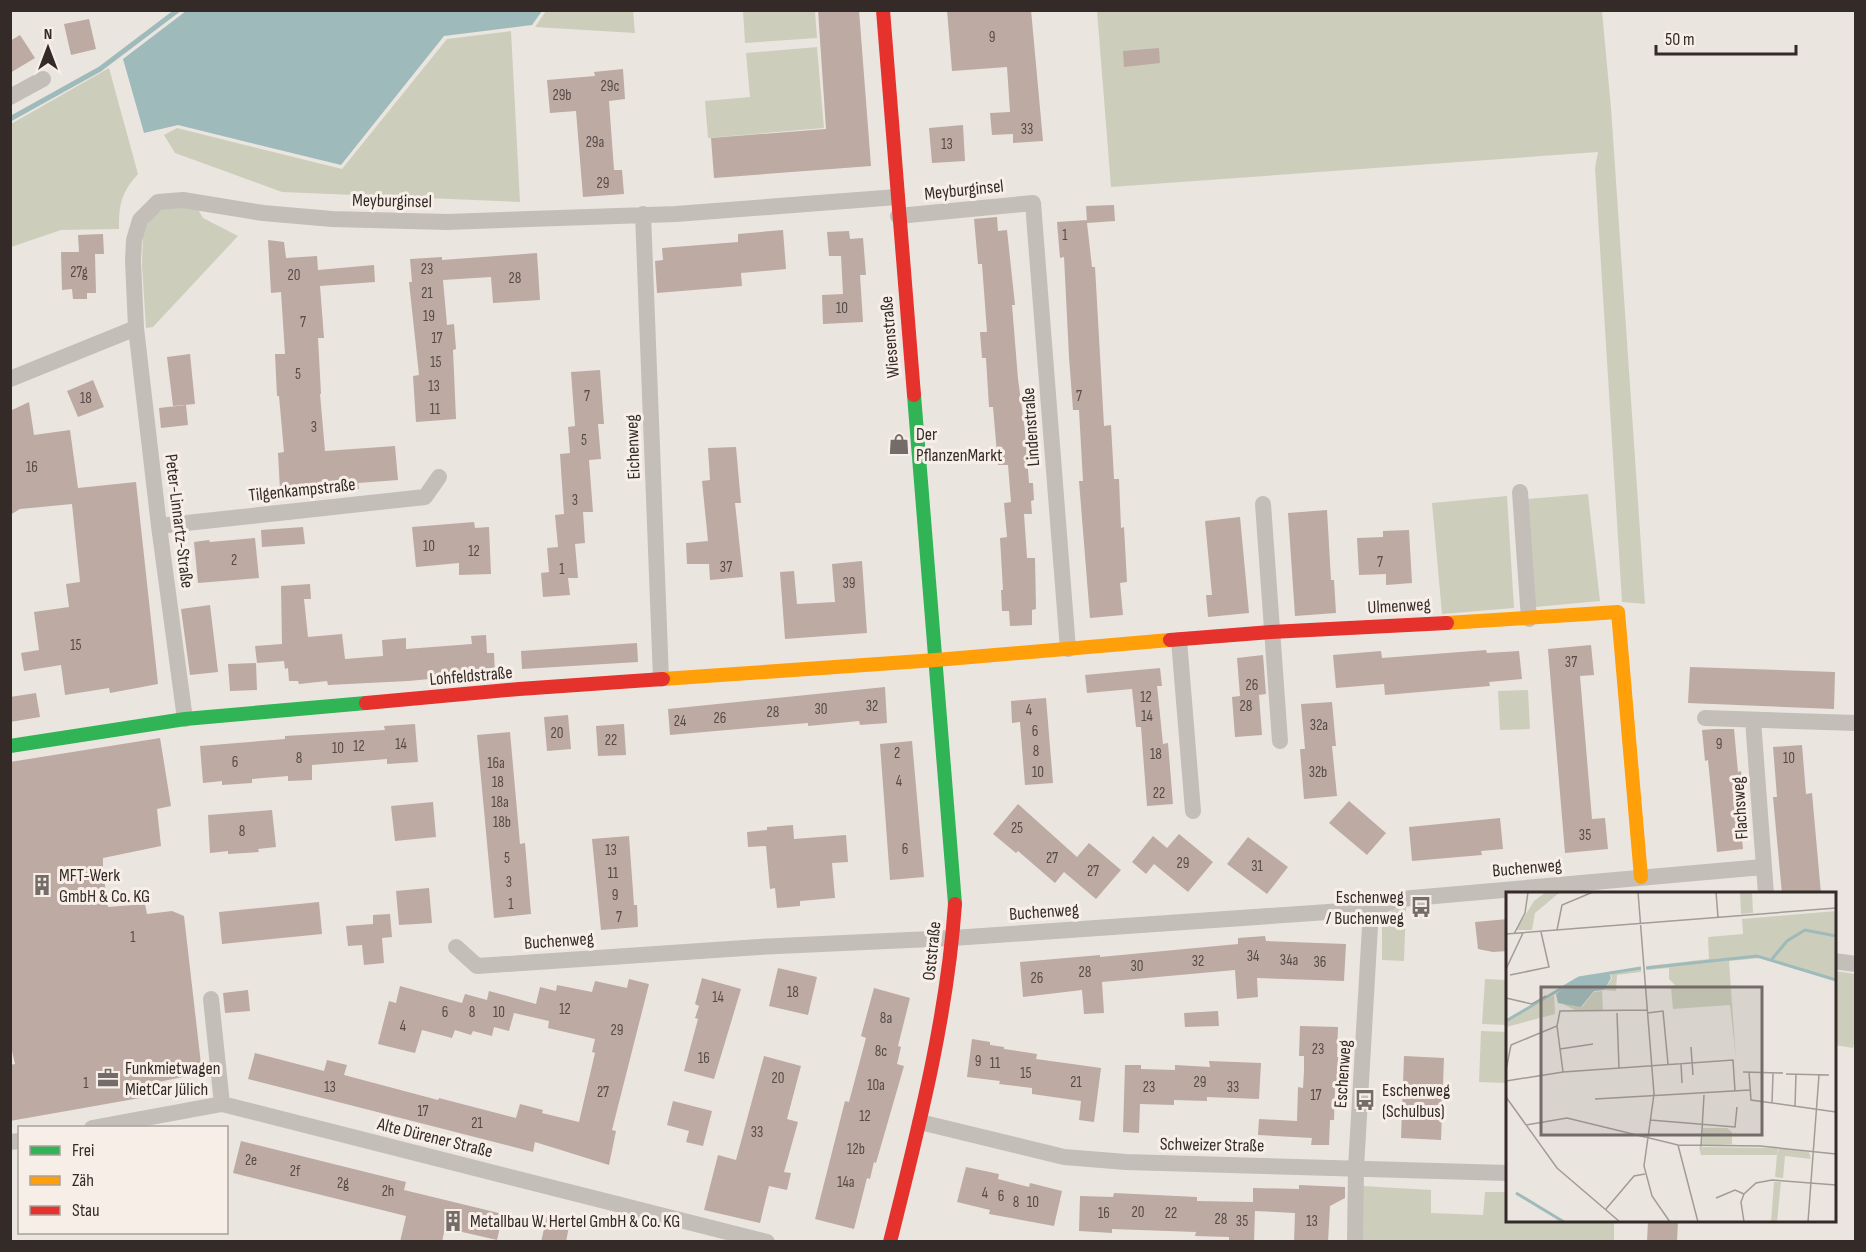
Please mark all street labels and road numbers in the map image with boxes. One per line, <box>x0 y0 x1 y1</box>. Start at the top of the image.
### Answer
street label: Meyburginsel <box>923 175 1005 205</box>
street label: Meyburginsel <box>352 190 432 212</box>
street label: Wiesenstraße <box>876 295 904 379</box>
street label: Lindenstraße <box>1018 387 1044 467</box>
street label: Eichenweg <box>621 414 645 480</box>
street label: Peter-Linnartz-Straße <box>160 453 198 589</box>
street label: Tilgenkampstraße <box>247 474 357 506</box>
street label: Ulmenweg <box>1367 594 1431 618</box>
street label: Lohfeldstraße <box>429 662 513 690</box>
street label: Flachsweg <box>1727 776 1753 840</box>
street label: Buchenweg <box>1491 854 1563 882</box>
street label: Buchenweg <box>1008 899 1080 925</box>
street label: Oststraße <box>918 920 946 982</box>
street label: Buchenweg <box>523 928 595 954</box>
street label: Eschenweg <box>1330 1039 1356 1109</box>
street label: Alte Dürener Straße <box>374 1113 495 1162</box>
street label: Schweizer Straße <box>1160 1134 1264 1156</box>

